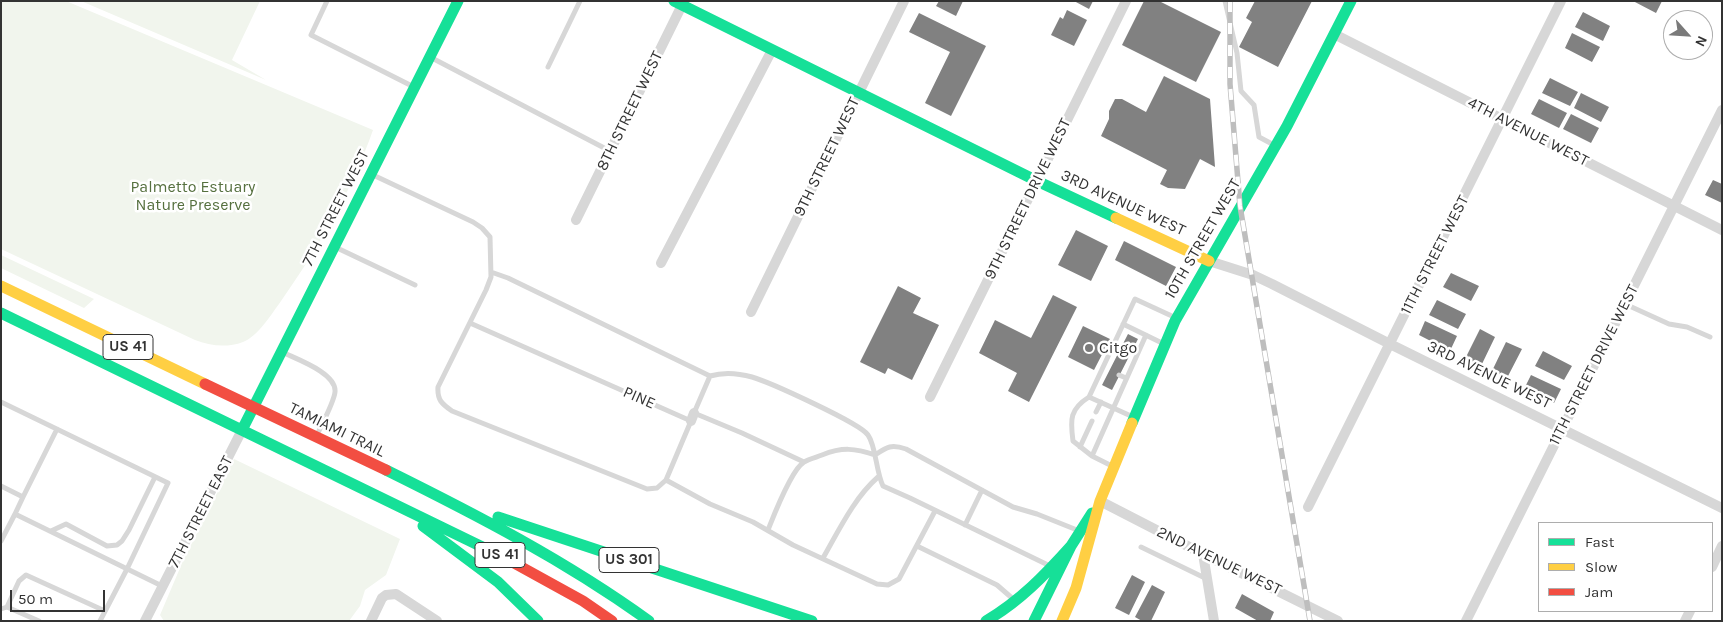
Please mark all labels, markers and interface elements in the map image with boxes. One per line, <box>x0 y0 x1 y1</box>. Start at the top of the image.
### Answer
north arrow <box>1663 10 1713 60</box>
text: N <box>1691 33 1711 50</box>
street label: 8TH STREET WEST <box>593 48 667 174</box>
street label: 4TH AVENUE WEST <box>1464 93 1592 171</box>
street label: 9TH STREET WEST <box>790 94 864 220</box>
street label: 9TH STREET DRIVE WEST <box>981 115 1075 283</box>
street label: 7TH STREET WEST <box>298 146 374 270</box>
street label: 3RD AVENUE WEST <box>1058 166 1188 240</box>
street label: 10TH STREET WEST <box>1161 176 1245 302</box>
park label: Palmetto Estuary Nature Preserve <box>130 177 256 215</box>
street label: 11TH STREET WEST <box>1397 192 1473 318</box>
street label: 11TH STREET DRIVE WEST <box>1545 281 1643 449</box>
road number: US 41 <box>103 334 153 360</box>
street label: 3RD AVENUE WEST <box>1424 337 1554 413</box>
place label: Citgo <box>1099 338 1137 358</box>
marker: Citgo <box>1083 342 1095 354</box>
street label: PINE <box>620 382 658 414</box>
street label: TAMIAMI TRAIL <box>286 398 388 462</box>
street label: 7TH STREET EAST <box>164 453 238 571</box>
street label: 2ND AVENUE WEST <box>1153 522 1285 600</box>
legend <box>1538 522 1713 612</box>
text: Fast <box>1585 533 1614 551</box>
road number: US 41 <box>475 542 525 568</box>
road number: US 301 <box>599 548 659 572</box>
text: Slow <box>1585 558 1617 576</box>
scale bar <box>12 580 108 612</box>
text: Jam <box>1585 583 1613 601</box>
text: 50 m <box>18 590 53 608</box>

